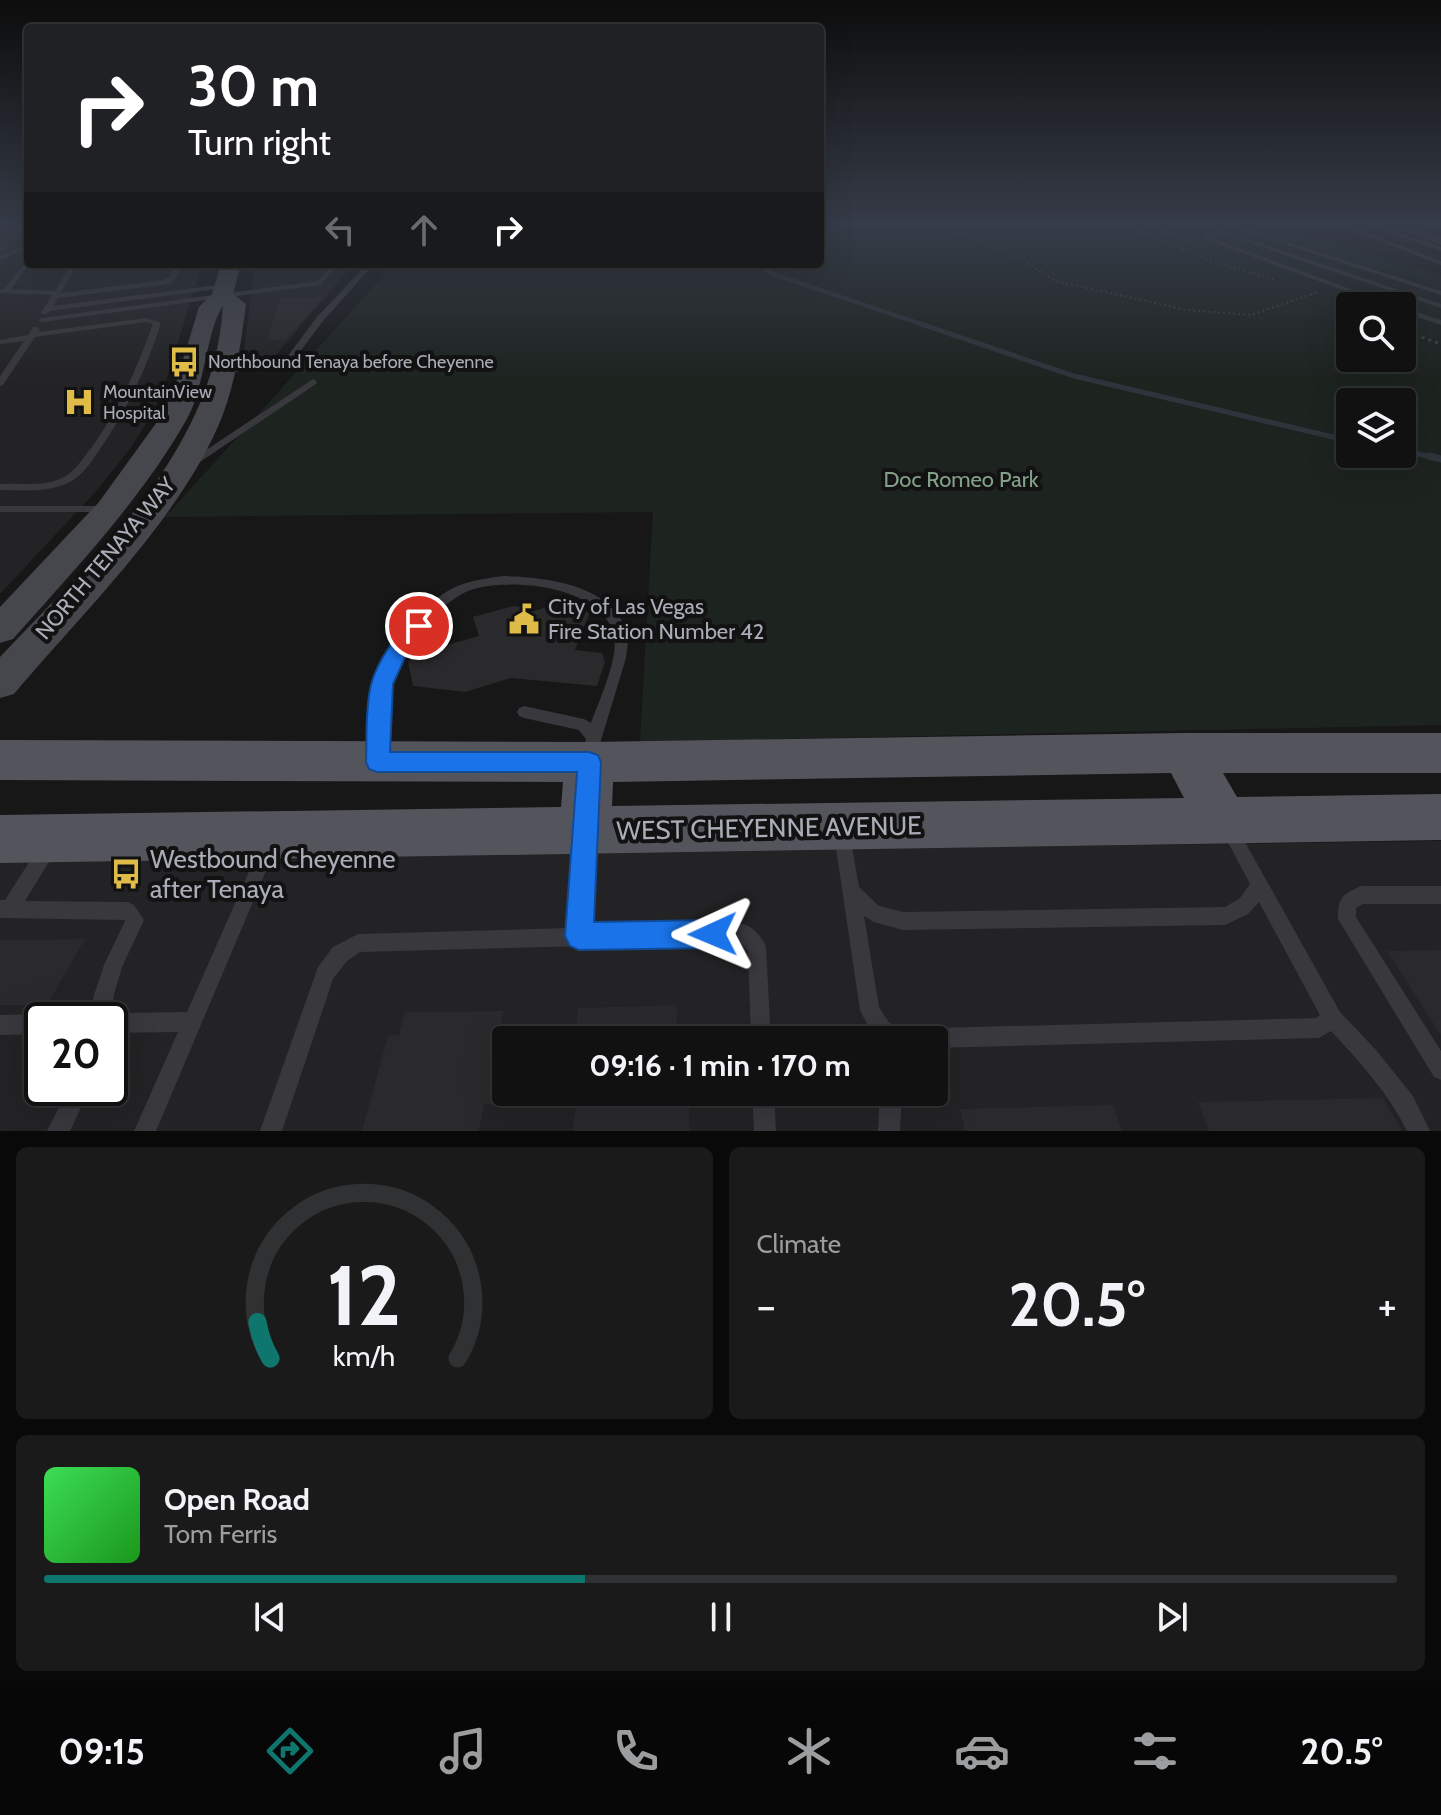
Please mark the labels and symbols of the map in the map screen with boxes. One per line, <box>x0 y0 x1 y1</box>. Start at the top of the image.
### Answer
bus stop icon: Northbound Tenaya before Cheyenne <box>167 345 201 379</box>
place label: Northbound Tenaya before Cheyenne <box>208 351 494 373</box>
place label: MountainView Hospital <box>103 381 212 424</box>
hospital icon: MountainView Hospital <box>62 385 96 419</box>
park label: Doc Romeo Park <box>883 466 1039 493</box>
street label: NORTH TENAYA WAY <box>30 471 181 645</box>
pin <box>385 592 453 660</box>
place label: City of Las Vegas Fire Station Number 42 <box>548 593 764 645</box>
public building icon: City of Las Vegas Fire Station Number 42 <box>507 602 541 636</box>
street label: WEST CHEYENNE AVENUE <box>616 809 922 847</box>
place label: Westbound Cheyenne after Tenaya <box>150 843 395 905</box>
bus stop icon: Westbound Cheyenne after Tenaya <box>109 857 143 891</box>
position arrow <box>671 892 755 976</box>
speed limit sign: 20 <box>24 1002 128 1106</box>

